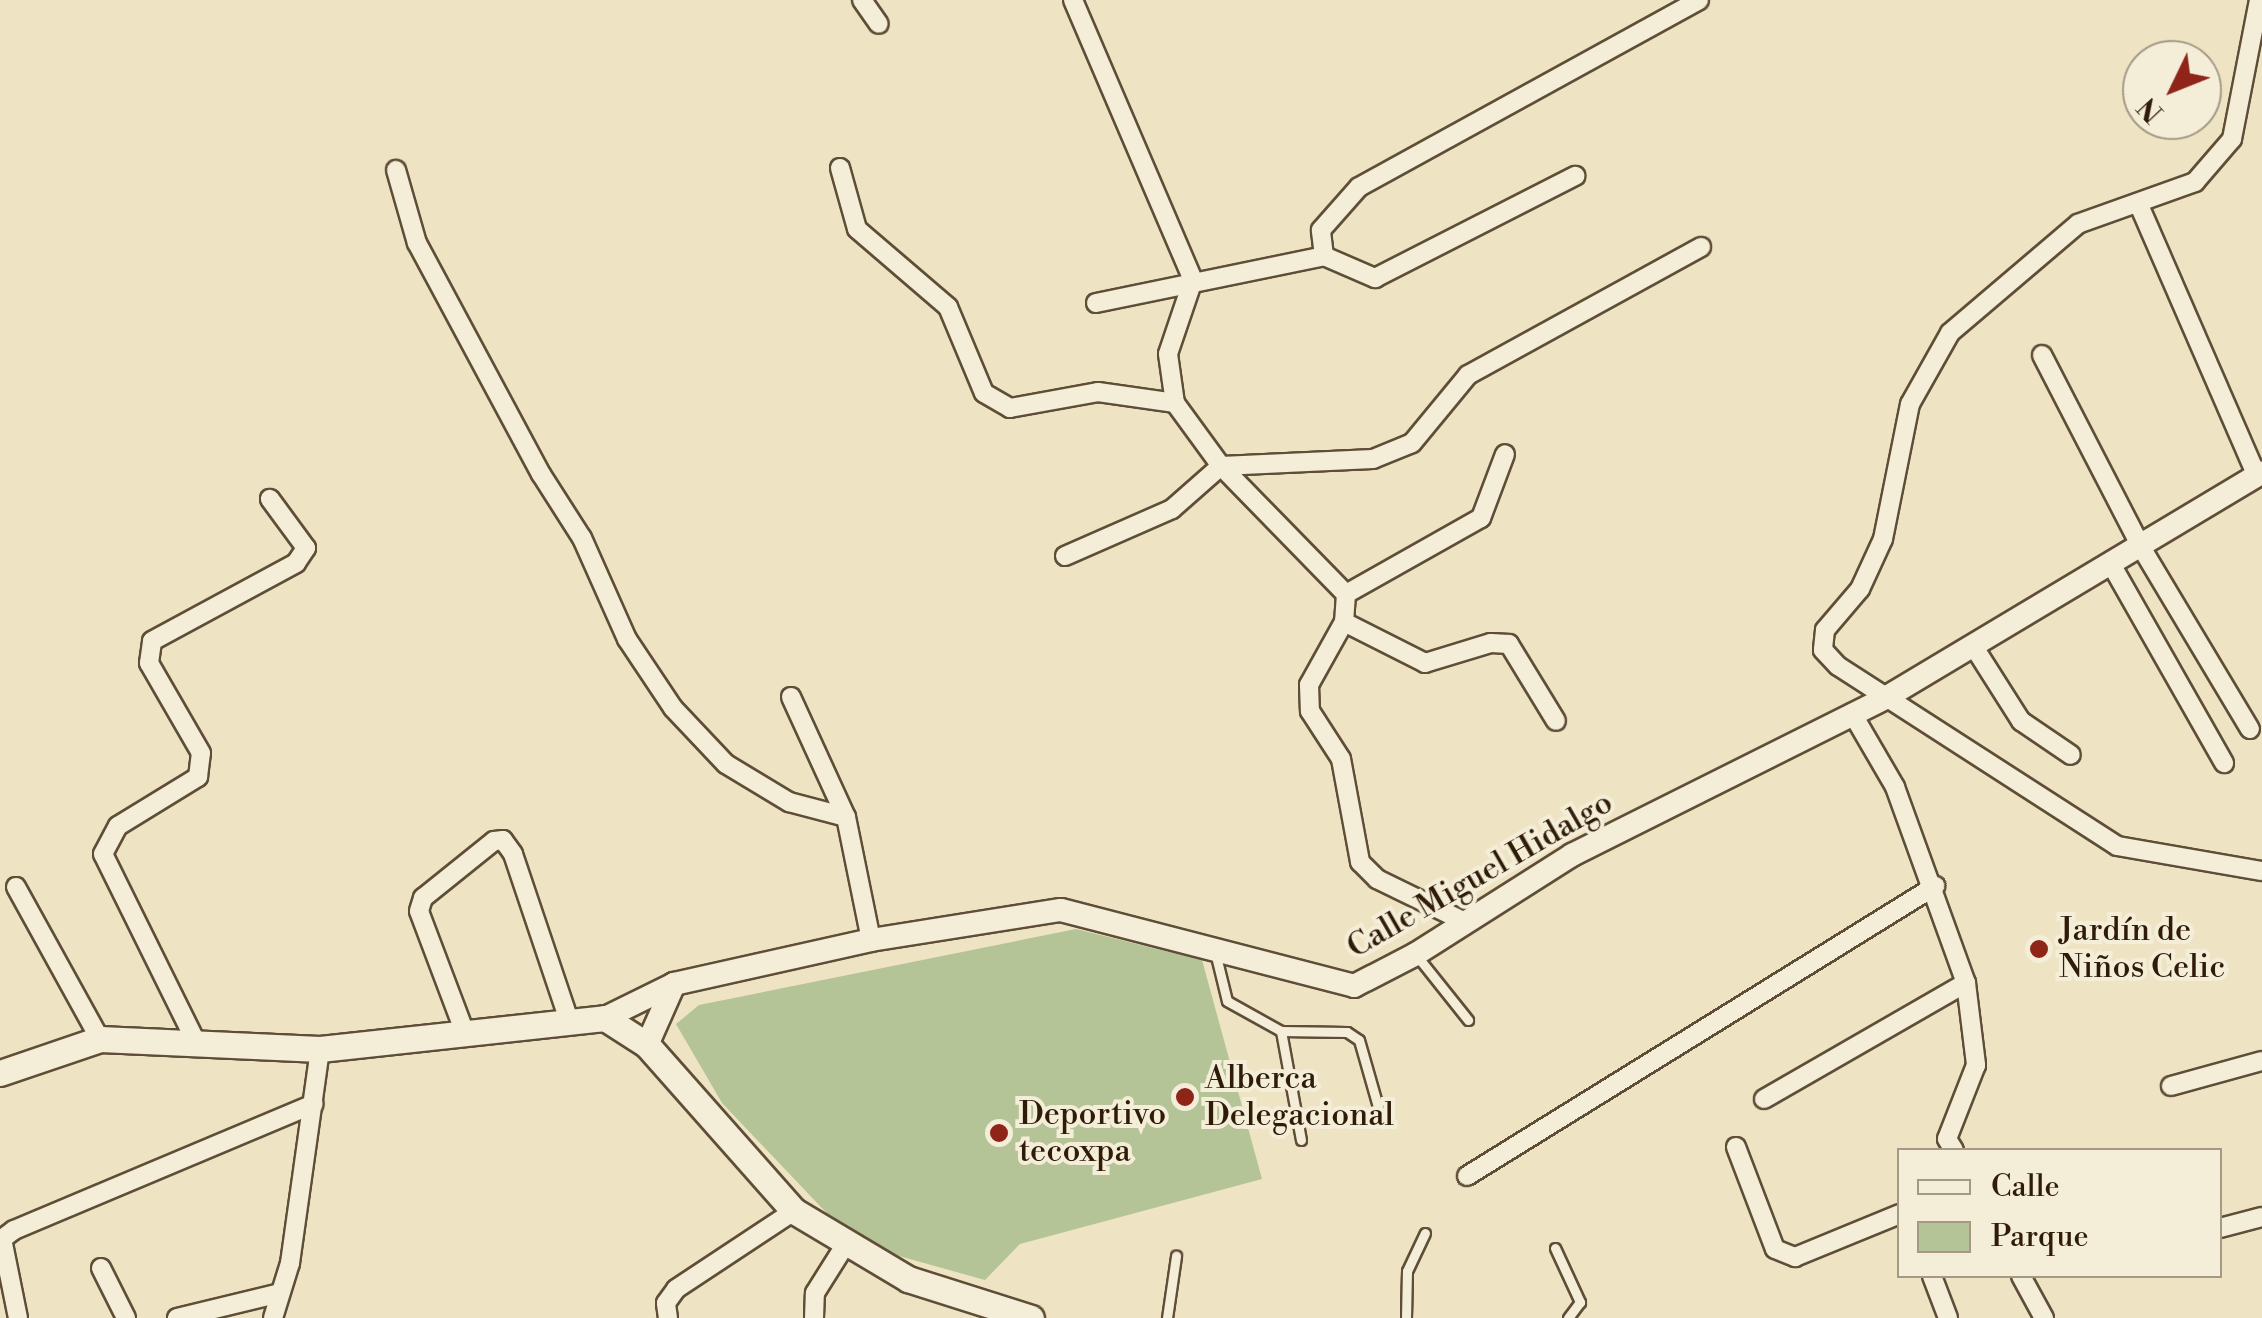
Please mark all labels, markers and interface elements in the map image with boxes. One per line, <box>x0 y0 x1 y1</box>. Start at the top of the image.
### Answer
north arrow <box>2122 40 2222 140</box>
text: N <box>2131 89 2172 129</box>
street label: Calle Miguel Hidalgo <box>1340 783 1620 967</box>
place label: Jardín de Niños Celic <box>2059 912 2225 987</box>
marker: Jardín de Niños Celic <box>2028 938 2050 960</box>
place label: Alberca Delegacional <box>1205 1060 1394 1135</box>
marker: Alberca Delegacional <box>1174 1086 1196 1108</box>
place label: Deportivo tecoxpa <box>1019 1096 1166 1171</box>
marker: Deportivo tecoxpa <box>988 1122 1010 1144</box>
legend <box>1897 1148 2222 1278</box>
text: Calle <box>1991 1168 2060 1206</box>
text: Parque <box>1991 1218 2089 1256</box>

